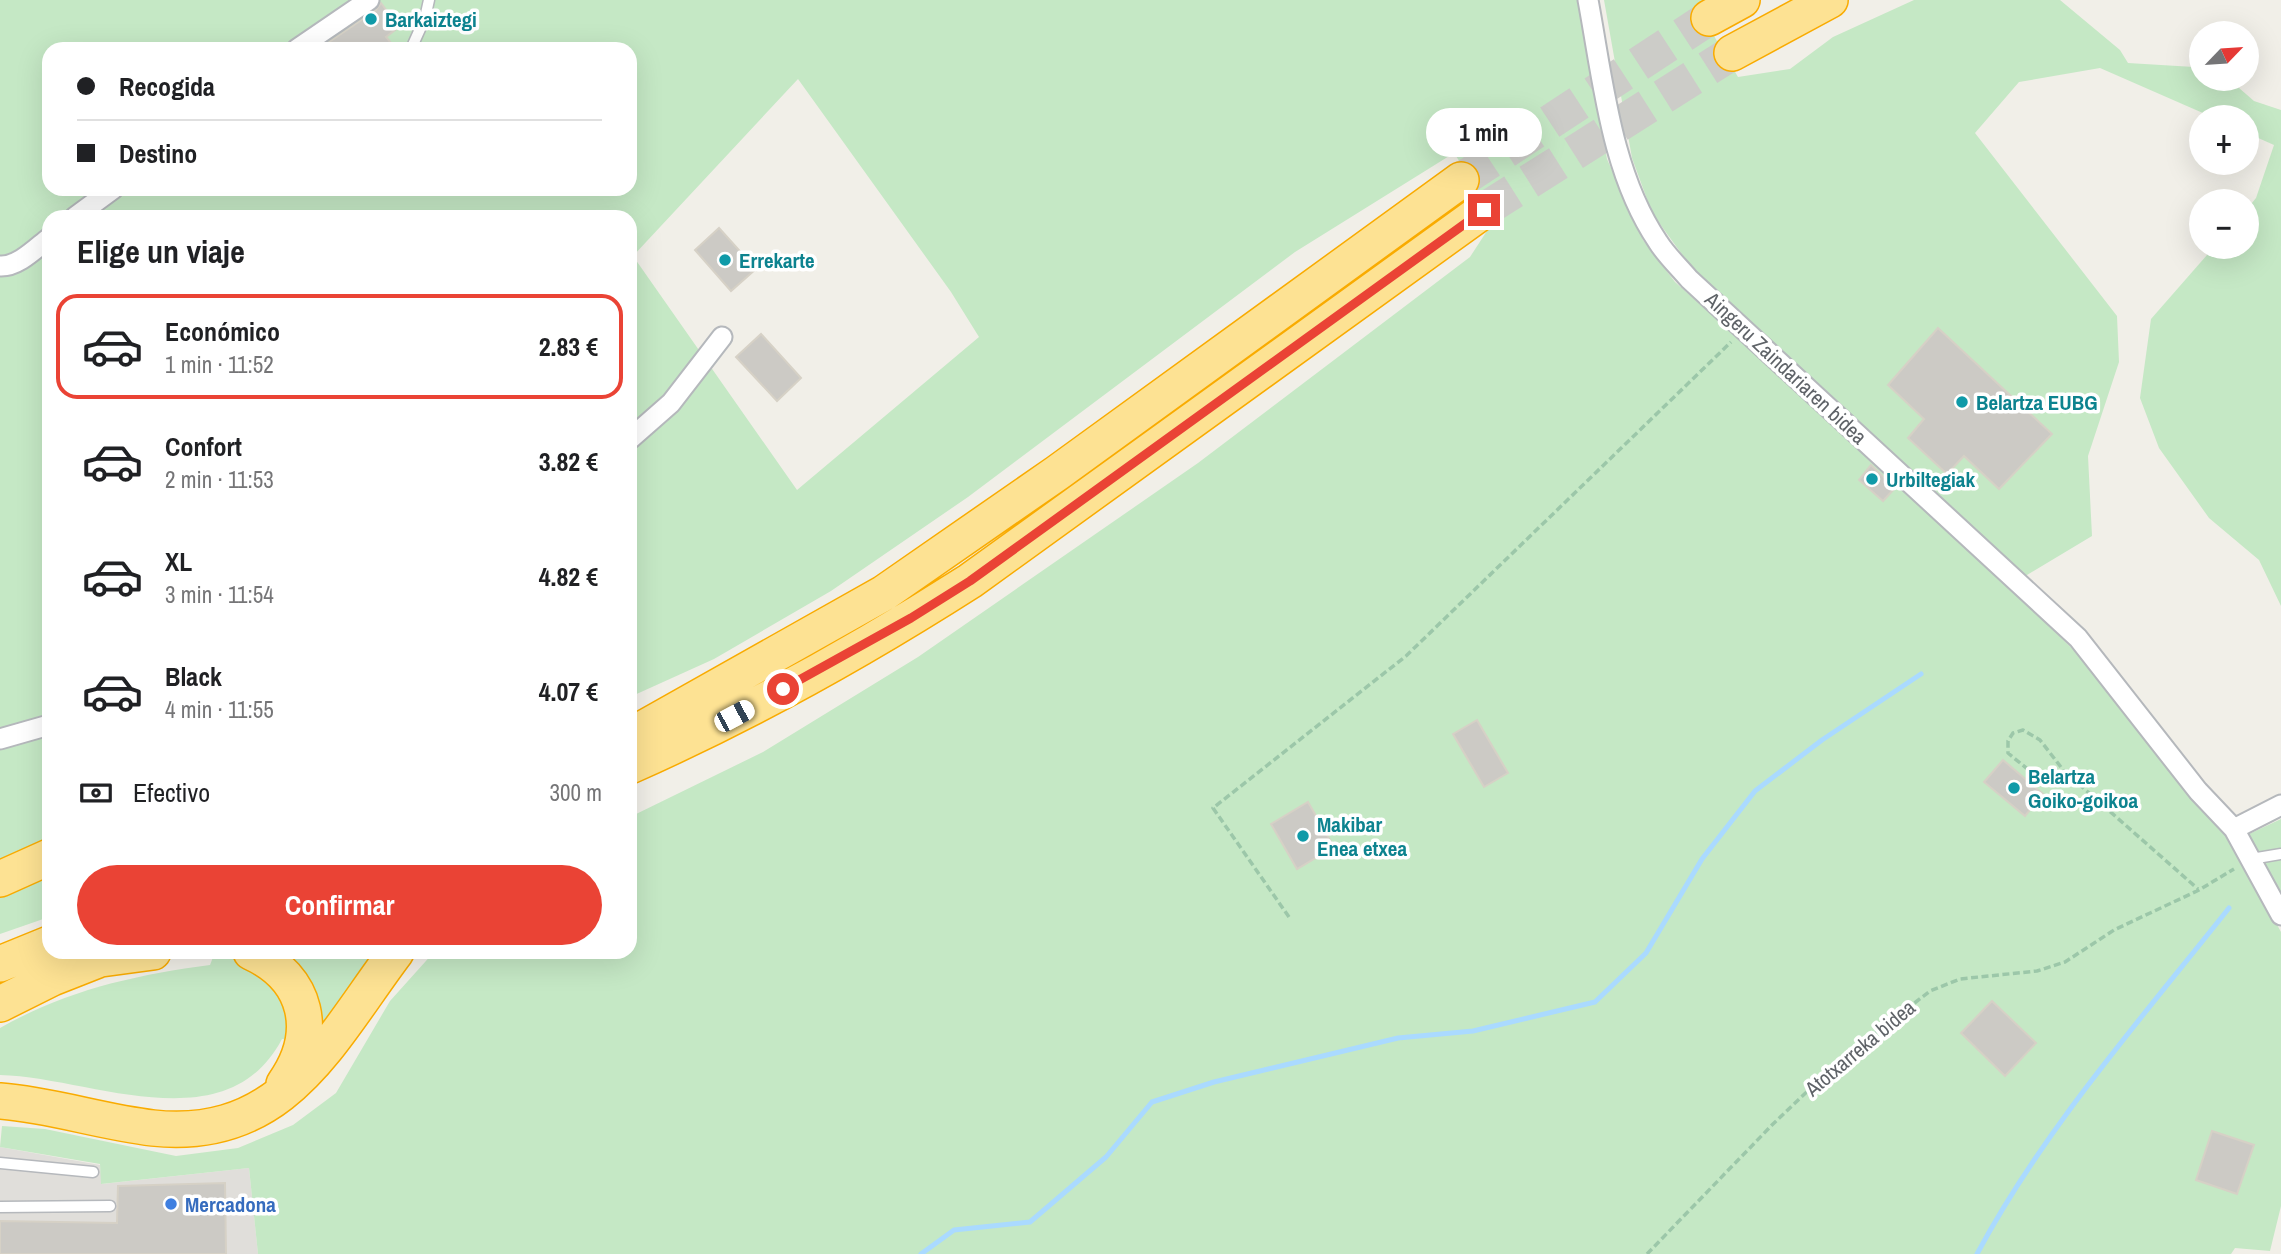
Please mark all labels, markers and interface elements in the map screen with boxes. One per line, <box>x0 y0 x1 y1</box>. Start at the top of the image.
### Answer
place label: Barkaiztegi <box>385 5 477 34</box>
marker: Barkaiztegi <box>363 11 379 27</box>
north arrow <box>2189 21 2259 91</box>
map controls <box>2189 21 2259 259</box>
text: Recogida <box>119 69 215 104</box>
button: + <box>2189 105 2259 175</box>
callout: 1 min <box>1426 108 1542 158</box>
text: 1 min <box>1459 117 1509 148</box>
text: Destino <box>119 136 197 171</box>
button: − <box>2189 189 2259 259</box>
route end <box>1468 194 1500 226</box>
text: Elige un viaje <box>77 230 245 273</box>
place label: Errekarte <box>739 246 815 275</box>
marker: Errekarte <box>717 252 733 268</box>
street label: Aingeru Zaindariaren bidea <box>1698 285 1874 451</box>
text: Económico <box>165 314 280 349</box>
icon: car <box>81 315 144 378</box>
text: 2.83 € <box>539 329 598 364</box>
text: 1 min · 11:52 <box>165 349 274 380</box>
place label: Belartza EUBG <box>1976 388 2098 417</box>
marker: Belartza EUBG <box>1954 394 1970 410</box>
text: Confort <box>165 429 242 464</box>
icon: car <box>81 430 144 493</box>
text: 3.82 € <box>539 444 598 479</box>
text: 2 min · 11:53 <box>165 464 274 495</box>
place label: Urbiltegiak <box>1886 465 1975 494</box>
marker: Urbiltegiak <box>1864 471 1880 487</box>
text: XL <box>165 544 192 579</box>
icon: car <box>81 545 144 608</box>
text: 4.82 € <box>539 559 598 594</box>
text: 3 min · 11:54 <box>165 579 274 610</box>
text: Black <box>165 659 222 694</box>
icon: car <box>81 660 144 723</box>
route start <box>767 673 799 705</box>
text: 4.07 € <box>539 674 598 709</box>
text: 4 min · 11:55 <box>165 694 274 725</box>
car <box>711 697 758 735</box>
place label: Belartza Goiko-goikoa <box>2028 762 2138 815</box>
icon: cash <box>77 774 115 812</box>
text: Efectivo <box>133 775 210 810</box>
text: 300 m <box>550 777 602 808</box>
marker: Belartza Goiko-goikoa <box>2006 780 2022 796</box>
place label: Makibar Enea etxea <box>1317 810 1407 863</box>
marker: Makibar Enea etxea <box>1295 828 1311 844</box>
button: Confirmar <box>77 865 602 945</box>
street label: Atotxarreka bidea <box>1798 993 1922 1103</box>
place label: Mercadona <box>185 1190 276 1219</box>
marker: Mercadona <box>163 1196 179 1212</box>

